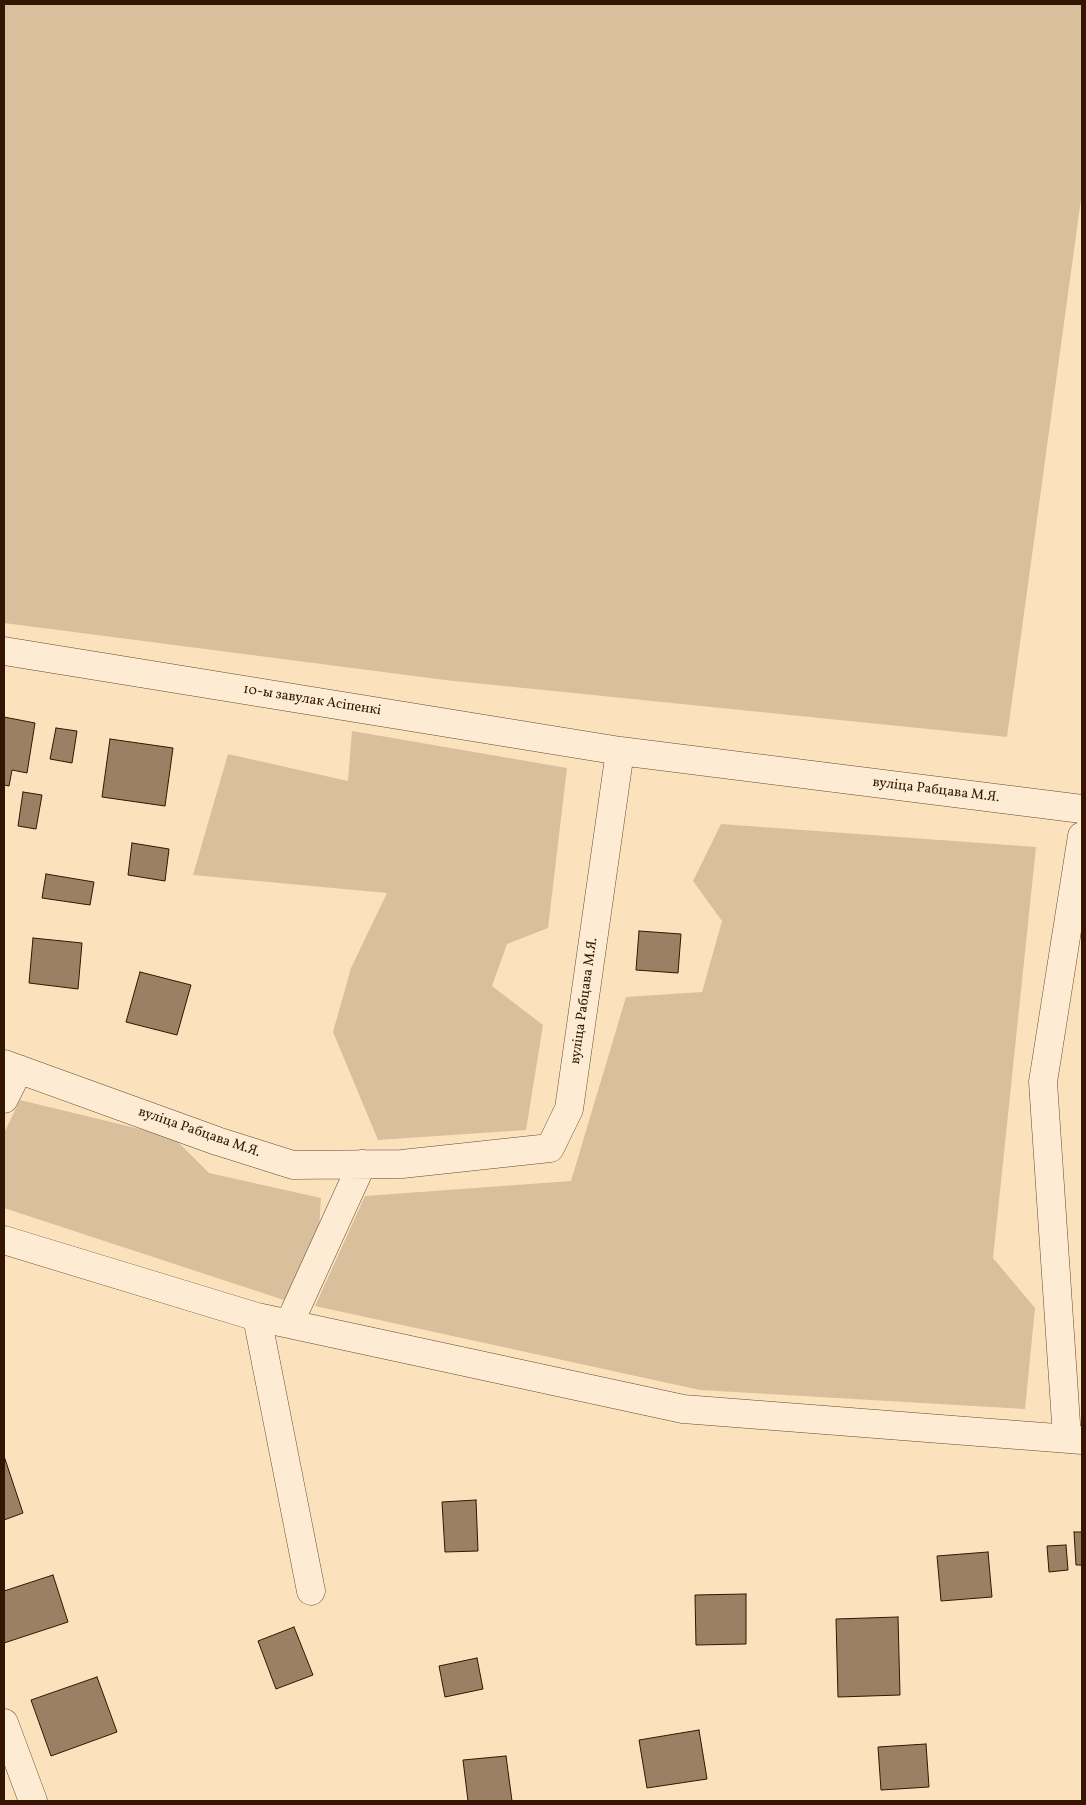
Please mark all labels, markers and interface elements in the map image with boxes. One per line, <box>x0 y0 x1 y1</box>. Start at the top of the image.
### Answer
street label: 10-ы завулак Асіпенкі <box>242 682 382 720</box>
street label: вуліца Рабцава М.Я. <box>872 775 1000 807</box>
street label: вуліца Рабцава М.Я. <box>568 937 602 1065</box>
street label: вуліца Рабцава М.Я. <box>136 1104 262 1162</box>

